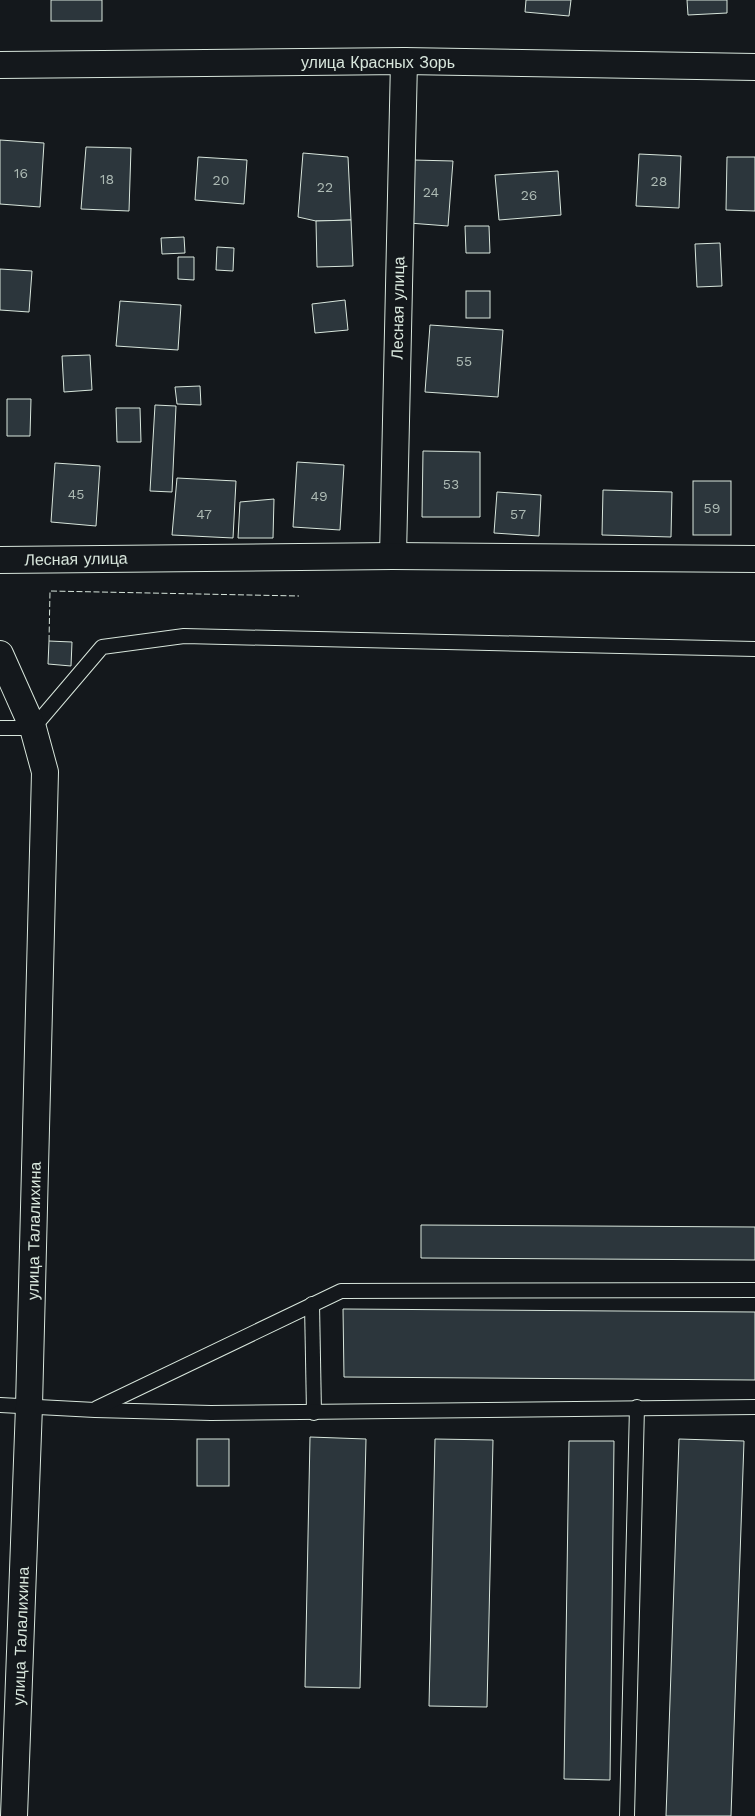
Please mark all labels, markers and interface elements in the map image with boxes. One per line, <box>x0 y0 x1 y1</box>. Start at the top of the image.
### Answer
street label: улица Красных Зорь <box>301 53 455 72</box>
house number: 16 <box>14 165 28 181</box>
house number: 18 <box>100 171 114 187</box>
house number: 20 <box>213 172 229 188</box>
house number: 28 <box>651 173 667 189</box>
house number: 22 <box>317 179 333 195</box>
house number: 24 <box>423 184 439 200</box>
house number: 26 <box>521 187 537 203</box>
street label: Лесная улица <box>388 256 408 360</box>
house number: 55 <box>456 353 472 369</box>
house number: 53 <box>443 476 459 492</box>
house number: 45 <box>68 486 84 502</box>
house number: 49 <box>310 488 328 504</box>
house number: 59 <box>704 500 720 516</box>
house number: 47 <box>196 506 212 522</box>
house number: 57 <box>510 506 526 522</box>
street label: Лесная улица <box>24 549 128 569</box>
street label: улица Талалихина <box>23 1161 45 1300</box>
street label: улица Талалихина <box>9 1566 33 1706</box>

